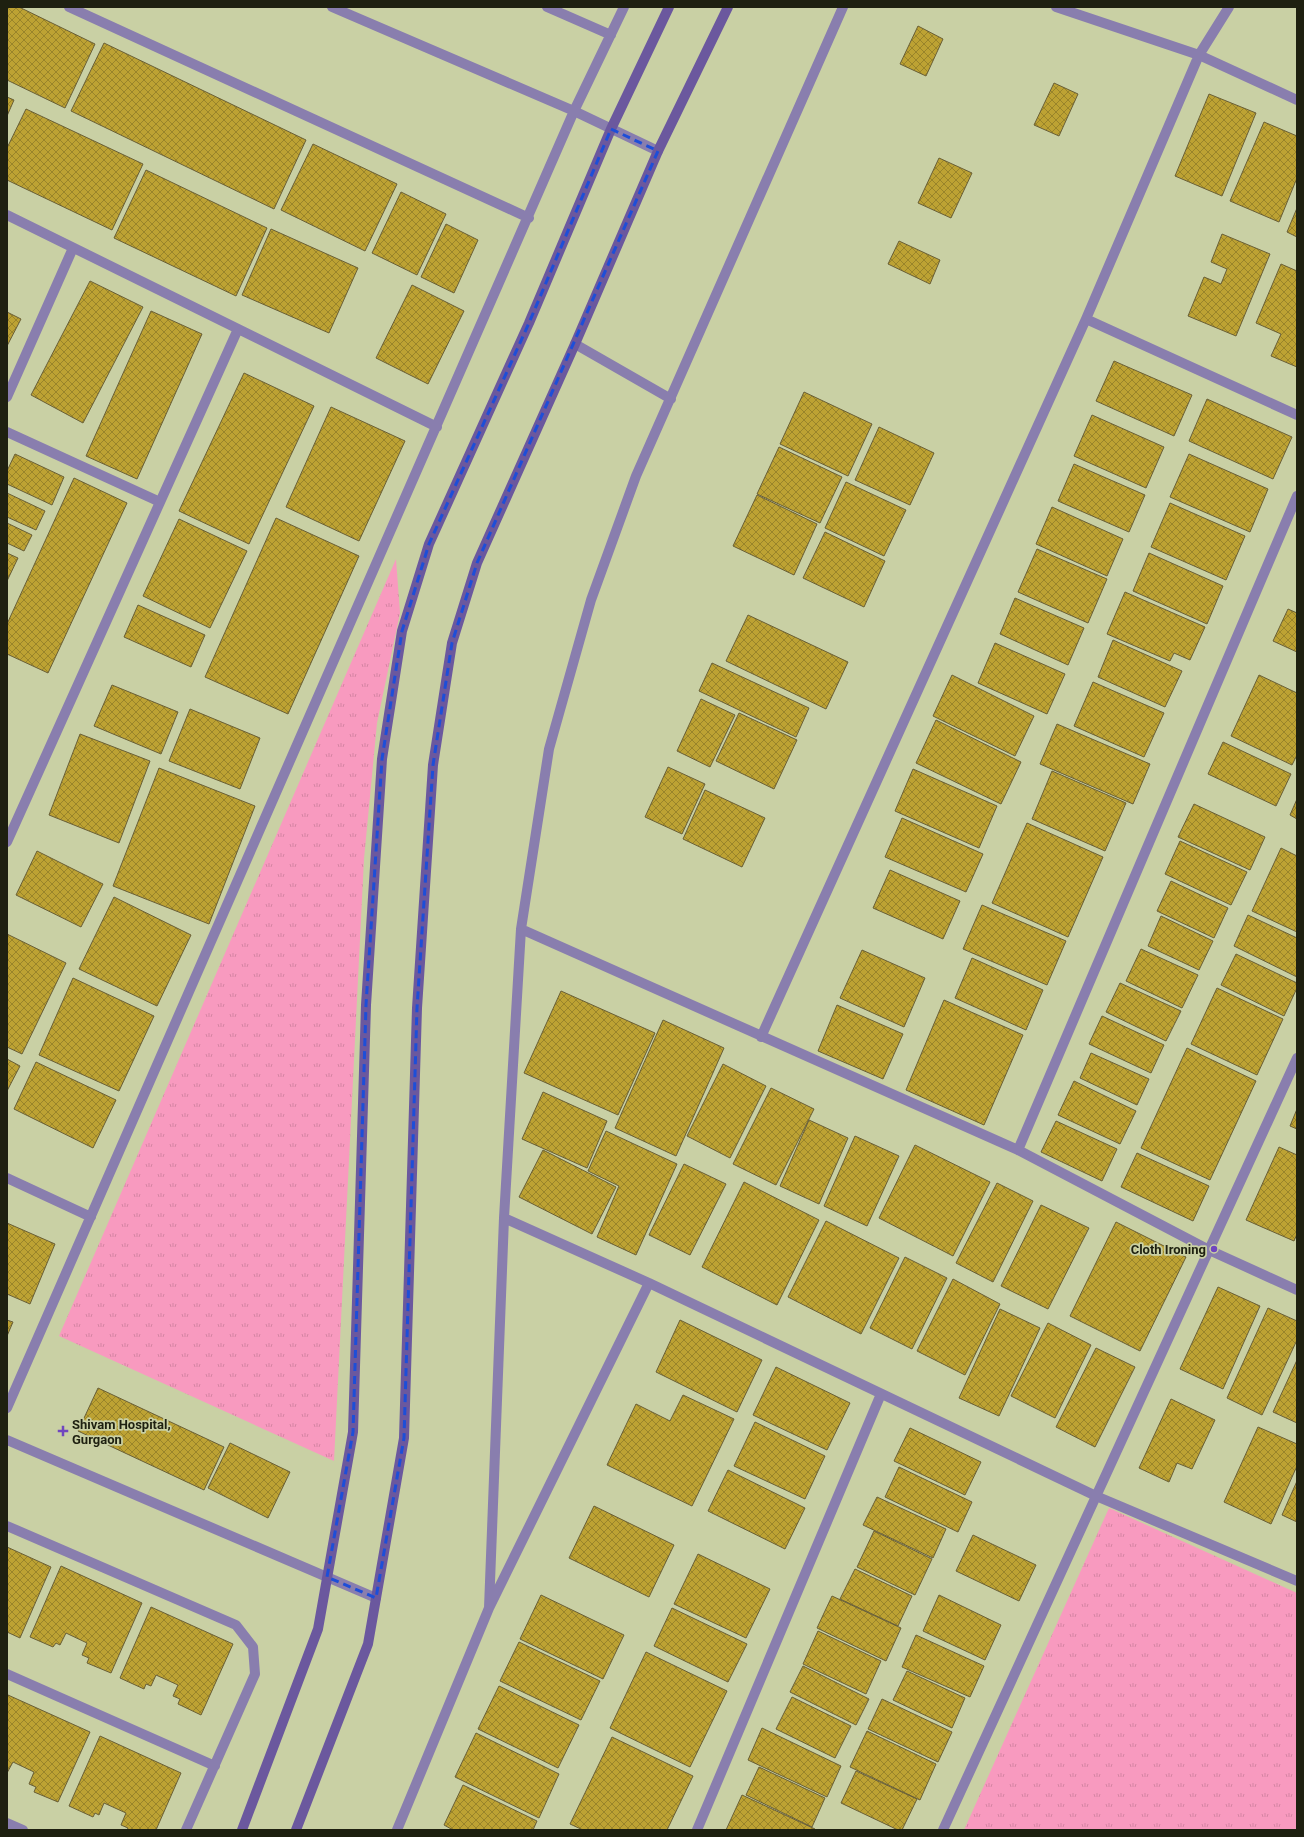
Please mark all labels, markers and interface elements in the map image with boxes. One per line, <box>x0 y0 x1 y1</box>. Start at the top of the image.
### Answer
place label: Cloth Ironing <box>1131 1242 1206 1257</box>
marker: Cloth Ironing <box>1209 1244 1219 1254</box>
place label: Shivam Hospital, Gurgaon <box>72 1417 171 1447</box>
marker: Shivam Hospital, Gurgaon <box>57 1425 69 1437</box>

